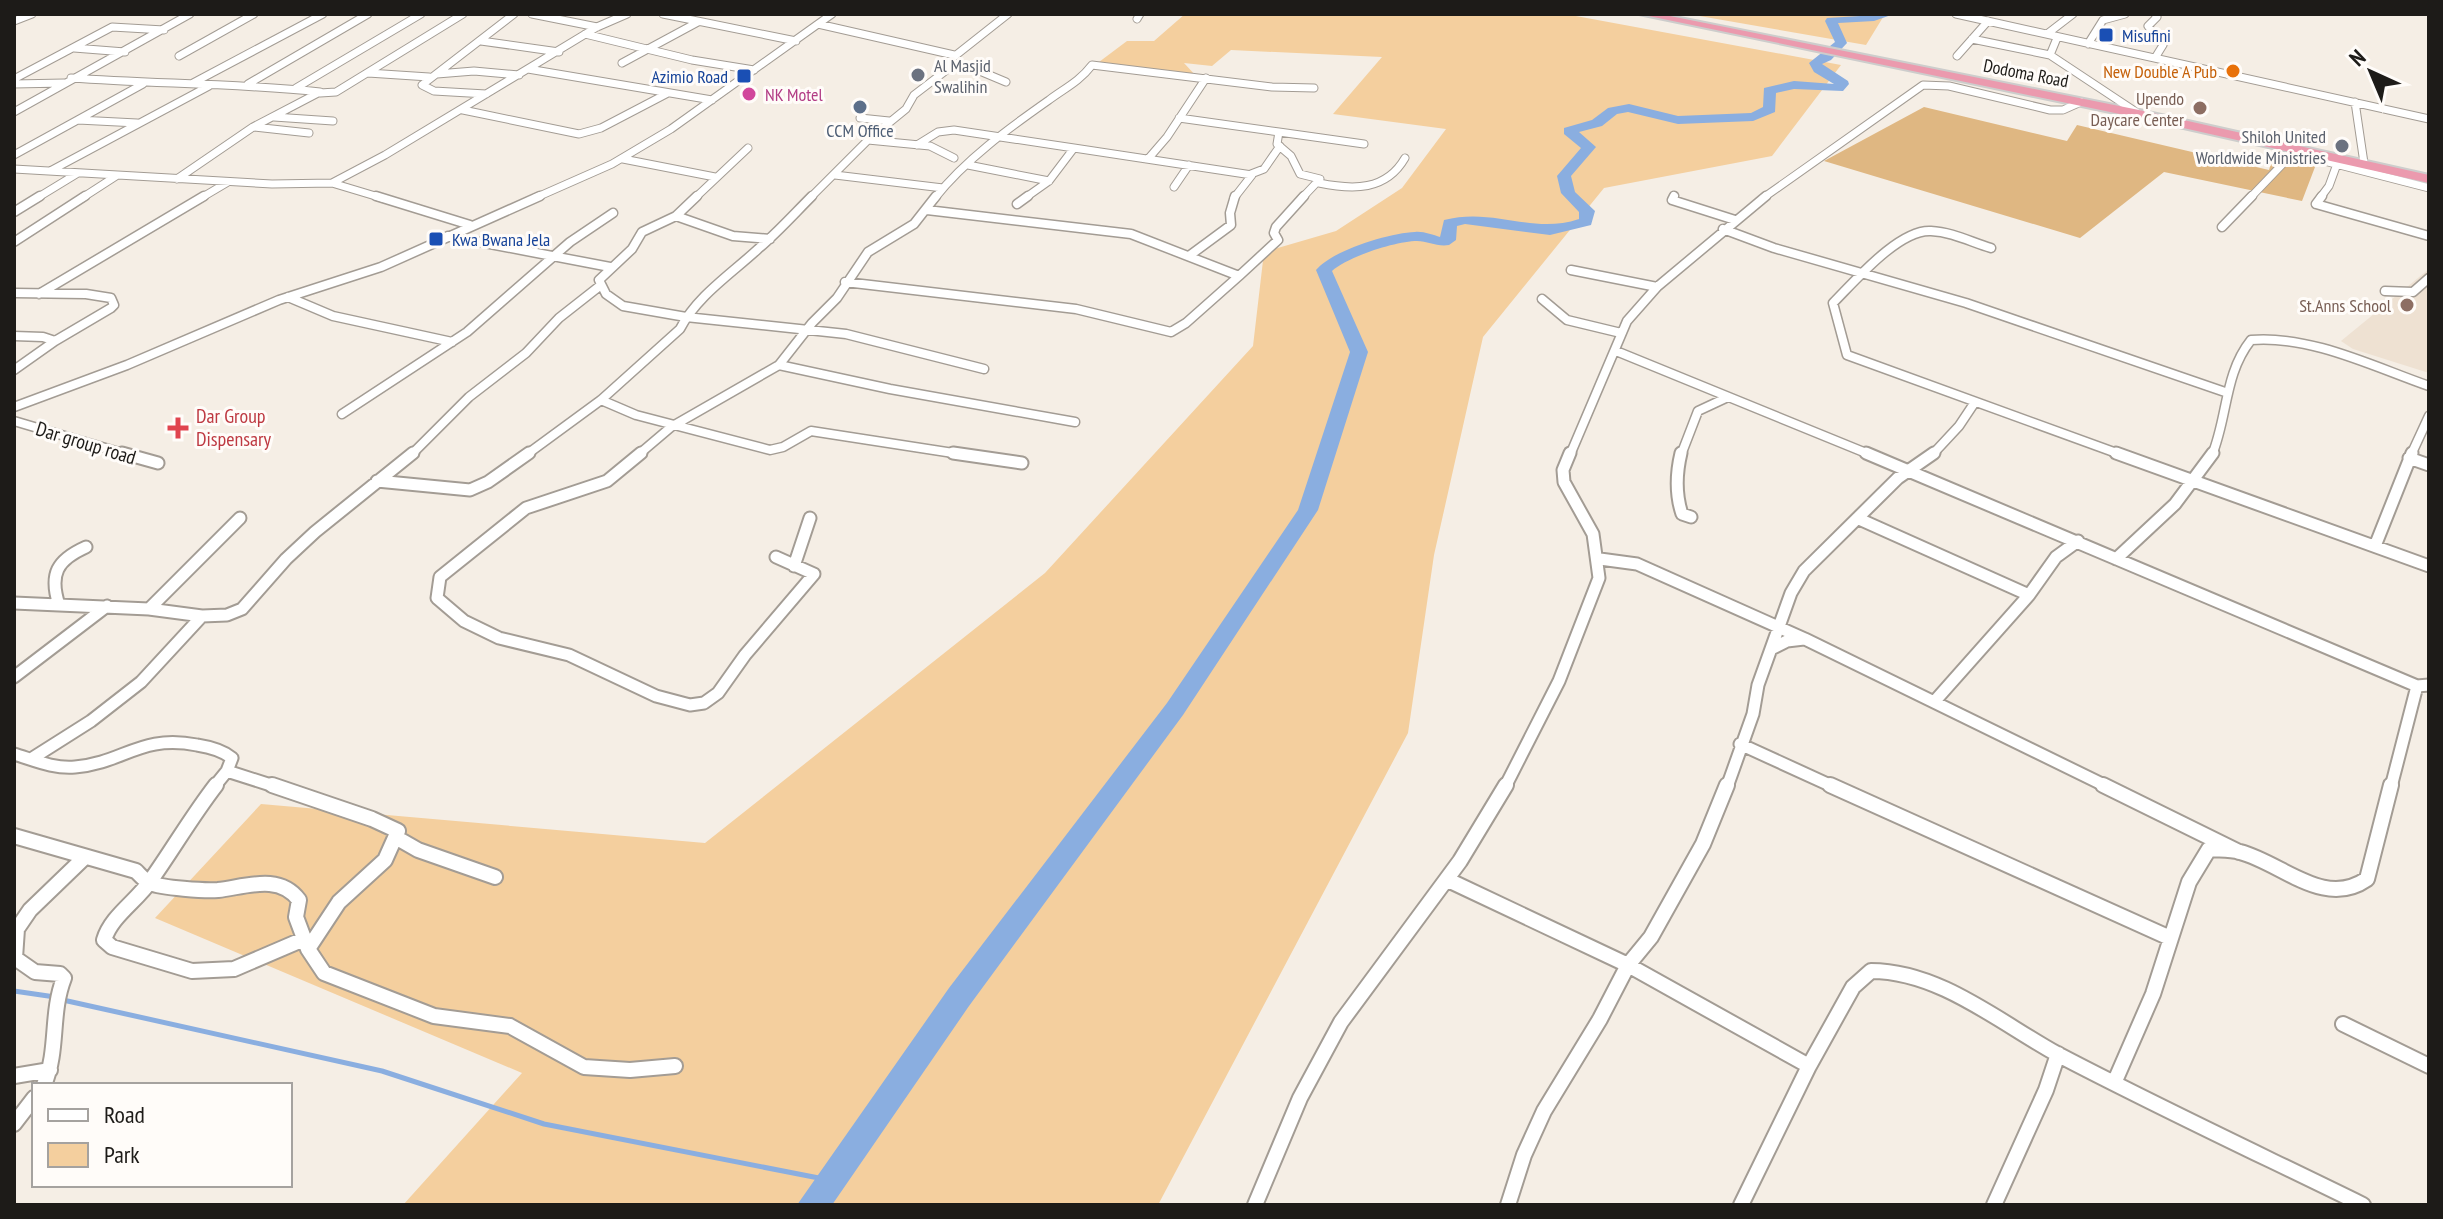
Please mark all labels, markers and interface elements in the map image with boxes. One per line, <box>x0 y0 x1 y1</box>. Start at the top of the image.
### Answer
place label: Misufini <box>2122 24 2171 47</box>
marker: Misufini <box>2097 26 2115 44</box>
north arrow <box>2331 32 2411 112</box>
text: N <box>2343 43 2371 72</box>
street label: Dodoma Road <box>1981 53 2071 93</box>
place label: Al Masjid Swalihin <box>934 54 991 98</box>
place label: New Double A Pub <box>2103 60 2217 83</box>
marker: New Double A Pub <box>2224 62 2242 80</box>
place label: Azimio Road <box>651 65 728 88</box>
marker: Al Masjid Swalihin <box>909 66 927 84</box>
marker: Azimio Road <box>735 67 753 85</box>
place label: NK Motel <box>765 83 823 106</box>
marker: NK Motel <box>740 85 758 103</box>
place label: Upendo Daycare Center <box>2091 87 2184 131</box>
marker: CCM Office <box>851 98 869 116</box>
marker: Upendo Daycare Center <box>2191 99 2209 117</box>
place label: CCM Office <box>826 119 894 142</box>
place label: Shiloh United Worldwide Ministries <box>2196 125 2326 169</box>
marker: Shiloh United Worldwide Ministries <box>2333 137 2351 155</box>
place label: Kwa Bwana Jela <box>452 228 550 251</box>
marker: Kwa Bwana Jela <box>427 230 445 248</box>
place label: St.Anns School <box>2299 294 2392 317</box>
marker: St.Anns School <box>2398 296 2416 314</box>
place label: Dar Group Dispensary <box>196 403 272 452</box>
street label: Dar group road <box>33 415 139 471</box>
marker: Dar Group Dispensary <box>167 417 189 439</box>
legend <box>32 1083 292 1187</box>
text: Road <box>104 1099 145 1130</box>
text: Park <box>104 1139 140 1170</box>

